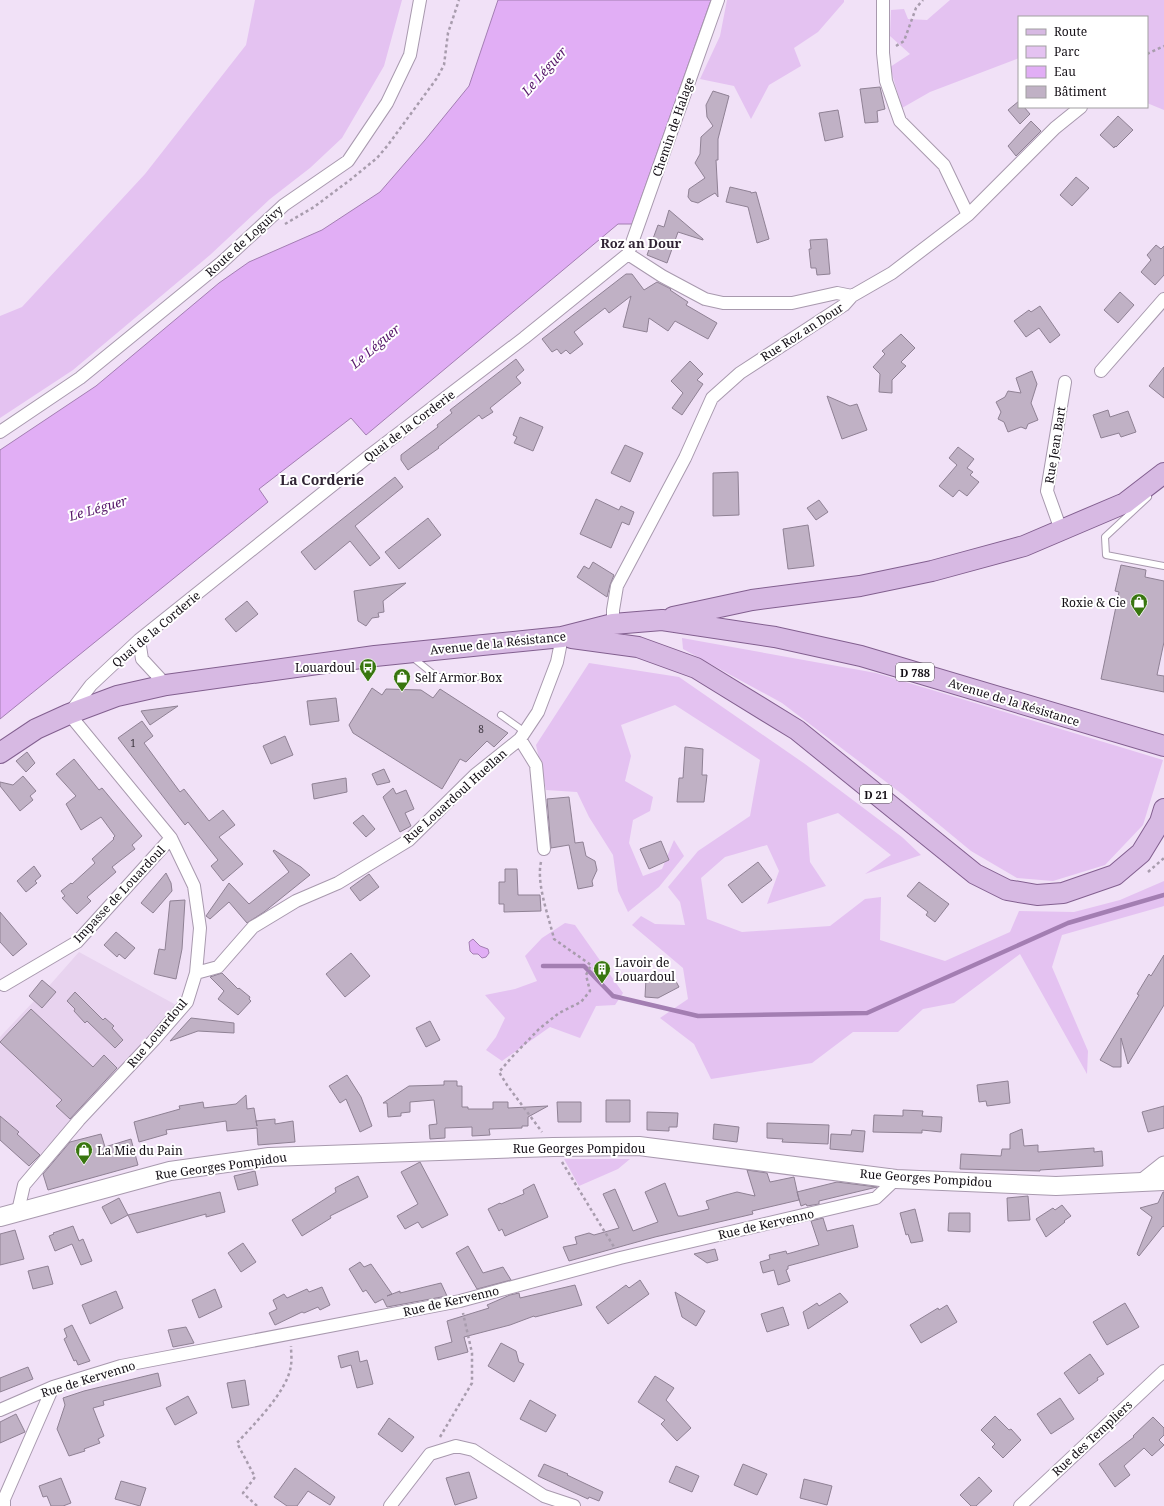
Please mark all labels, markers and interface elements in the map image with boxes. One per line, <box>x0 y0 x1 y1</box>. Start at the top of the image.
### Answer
legend <box>1018 16 1148 108</box>
text: Route <box>1054 23 1087 40</box>
water label: Le Léguer <box>517 42 571 100</box>
text: Parc <box>1054 43 1080 60</box>
text: Eau <box>1054 63 1076 80</box>
street label: Chemin de Halage <box>648 75 698 179</box>
text: Bâtiment <box>1054 83 1106 100</box>
street label: Route de Loguivy <box>201 201 287 280</box>
district label: Roz an Dour <box>601 234 682 252</box>
street label: Rue Roz an Dour <box>757 299 847 365</box>
water label: Le Léguer <box>346 319 404 373</box>
street label: Quai de la Corderie <box>360 386 458 466</box>
street label: Rue Jean Bart <box>1041 405 1069 485</box>
district label: La Corderie <box>280 470 364 489</box>
water label: Le Léguer <box>66 491 130 525</box>
street label: Quai de la Corderie <box>108 587 204 671</box>
shop icon: Roxie & Cie <box>1129 592 1149 617</box>
place label: Roxie & Cie <box>1061 594 1126 611</box>
street label: Avenue de la Résistance <box>429 627 567 659</box>
bus stop icon: Louardoul <box>358 657 378 682</box>
place label: Louardoul <box>295 659 355 676</box>
road number: D 788 <box>896 663 934 681</box>
shop icon: Self Armor Box <box>392 667 412 692</box>
place label: Self Armor Box <box>415 669 502 686</box>
street label: Avenue de la Résistance <box>946 674 1082 730</box>
house number: 8 <box>478 722 484 736</box>
house number: 1 <box>130 736 136 750</box>
street label: Rue Louardoul Huellan <box>400 745 511 847</box>
road number: D 21 <box>860 785 892 803</box>
street label: Impasse de Louardoul <box>69 841 169 946</box>
place label: Lavoir de Louardoul <box>615 954 675 985</box>
building icon: Lavoir de Louardoul <box>592 959 612 984</box>
street label: Rue Louardoul <box>123 995 191 1071</box>
shop icon: La Mie du Pain <box>74 1140 94 1165</box>
street label: Rue Georges Pompidou <box>513 1140 646 1157</box>
place label: La Mie du Pain <box>97 1142 183 1159</box>
street label: Rue Georges Pompidou <box>154 1148 288 1184</box>
street label: Rue Georges Pompidou <box>859 1165 993 1191</box>
street label: Rue de Kervenno <box>716 1205 816 1243</box>
street label: Rue de Kervenno <box>401 1282 501 1320</box>
street label: Rue de Kervenno <box>39 1357 137 1401</box>
street label: Rue des Templiers <box>1048 1396 1136 1480</box>

